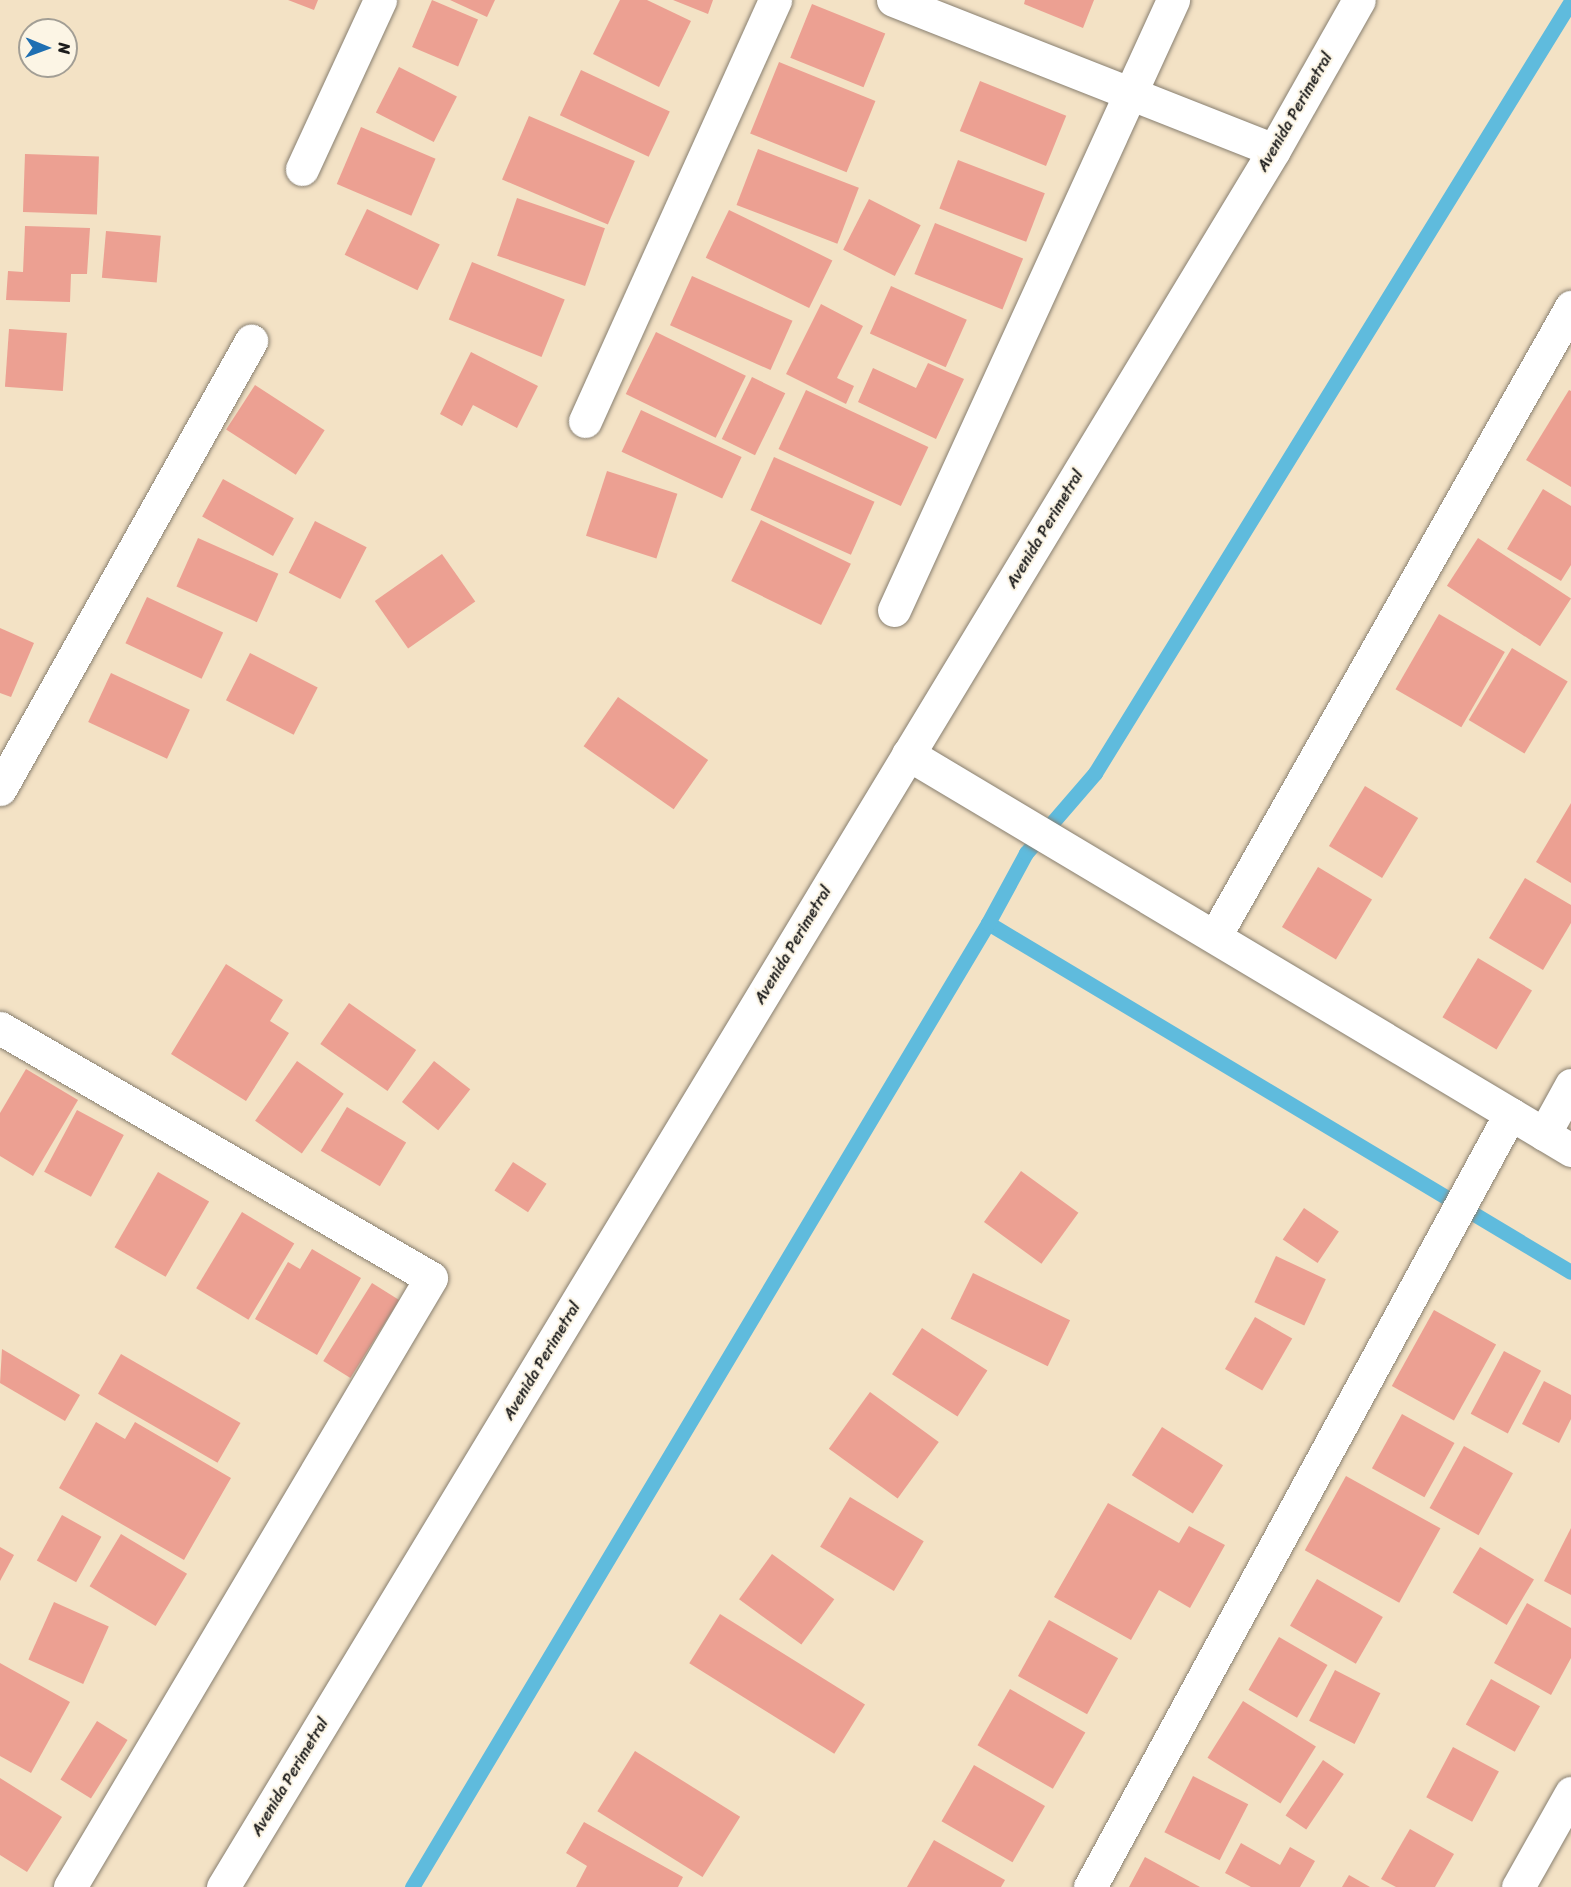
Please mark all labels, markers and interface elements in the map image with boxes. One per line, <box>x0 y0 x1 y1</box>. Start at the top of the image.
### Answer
north arrow <box>18 18 78 78</box>
text: N <box>50 42 79 54</box>
street label: Avenida Perimetral <box>1253 49 1337 175</box>
street label: Avenida Perimetral <box>1002 466 1088 592</box>
street label: Avenida Perimetral <box>750 882 836 1008</box>
street label: Avenida Perimetral <box>499 1298 585 1424</box>
street label: Avenida Perimetral <box>247 1714 333 1840</box>

